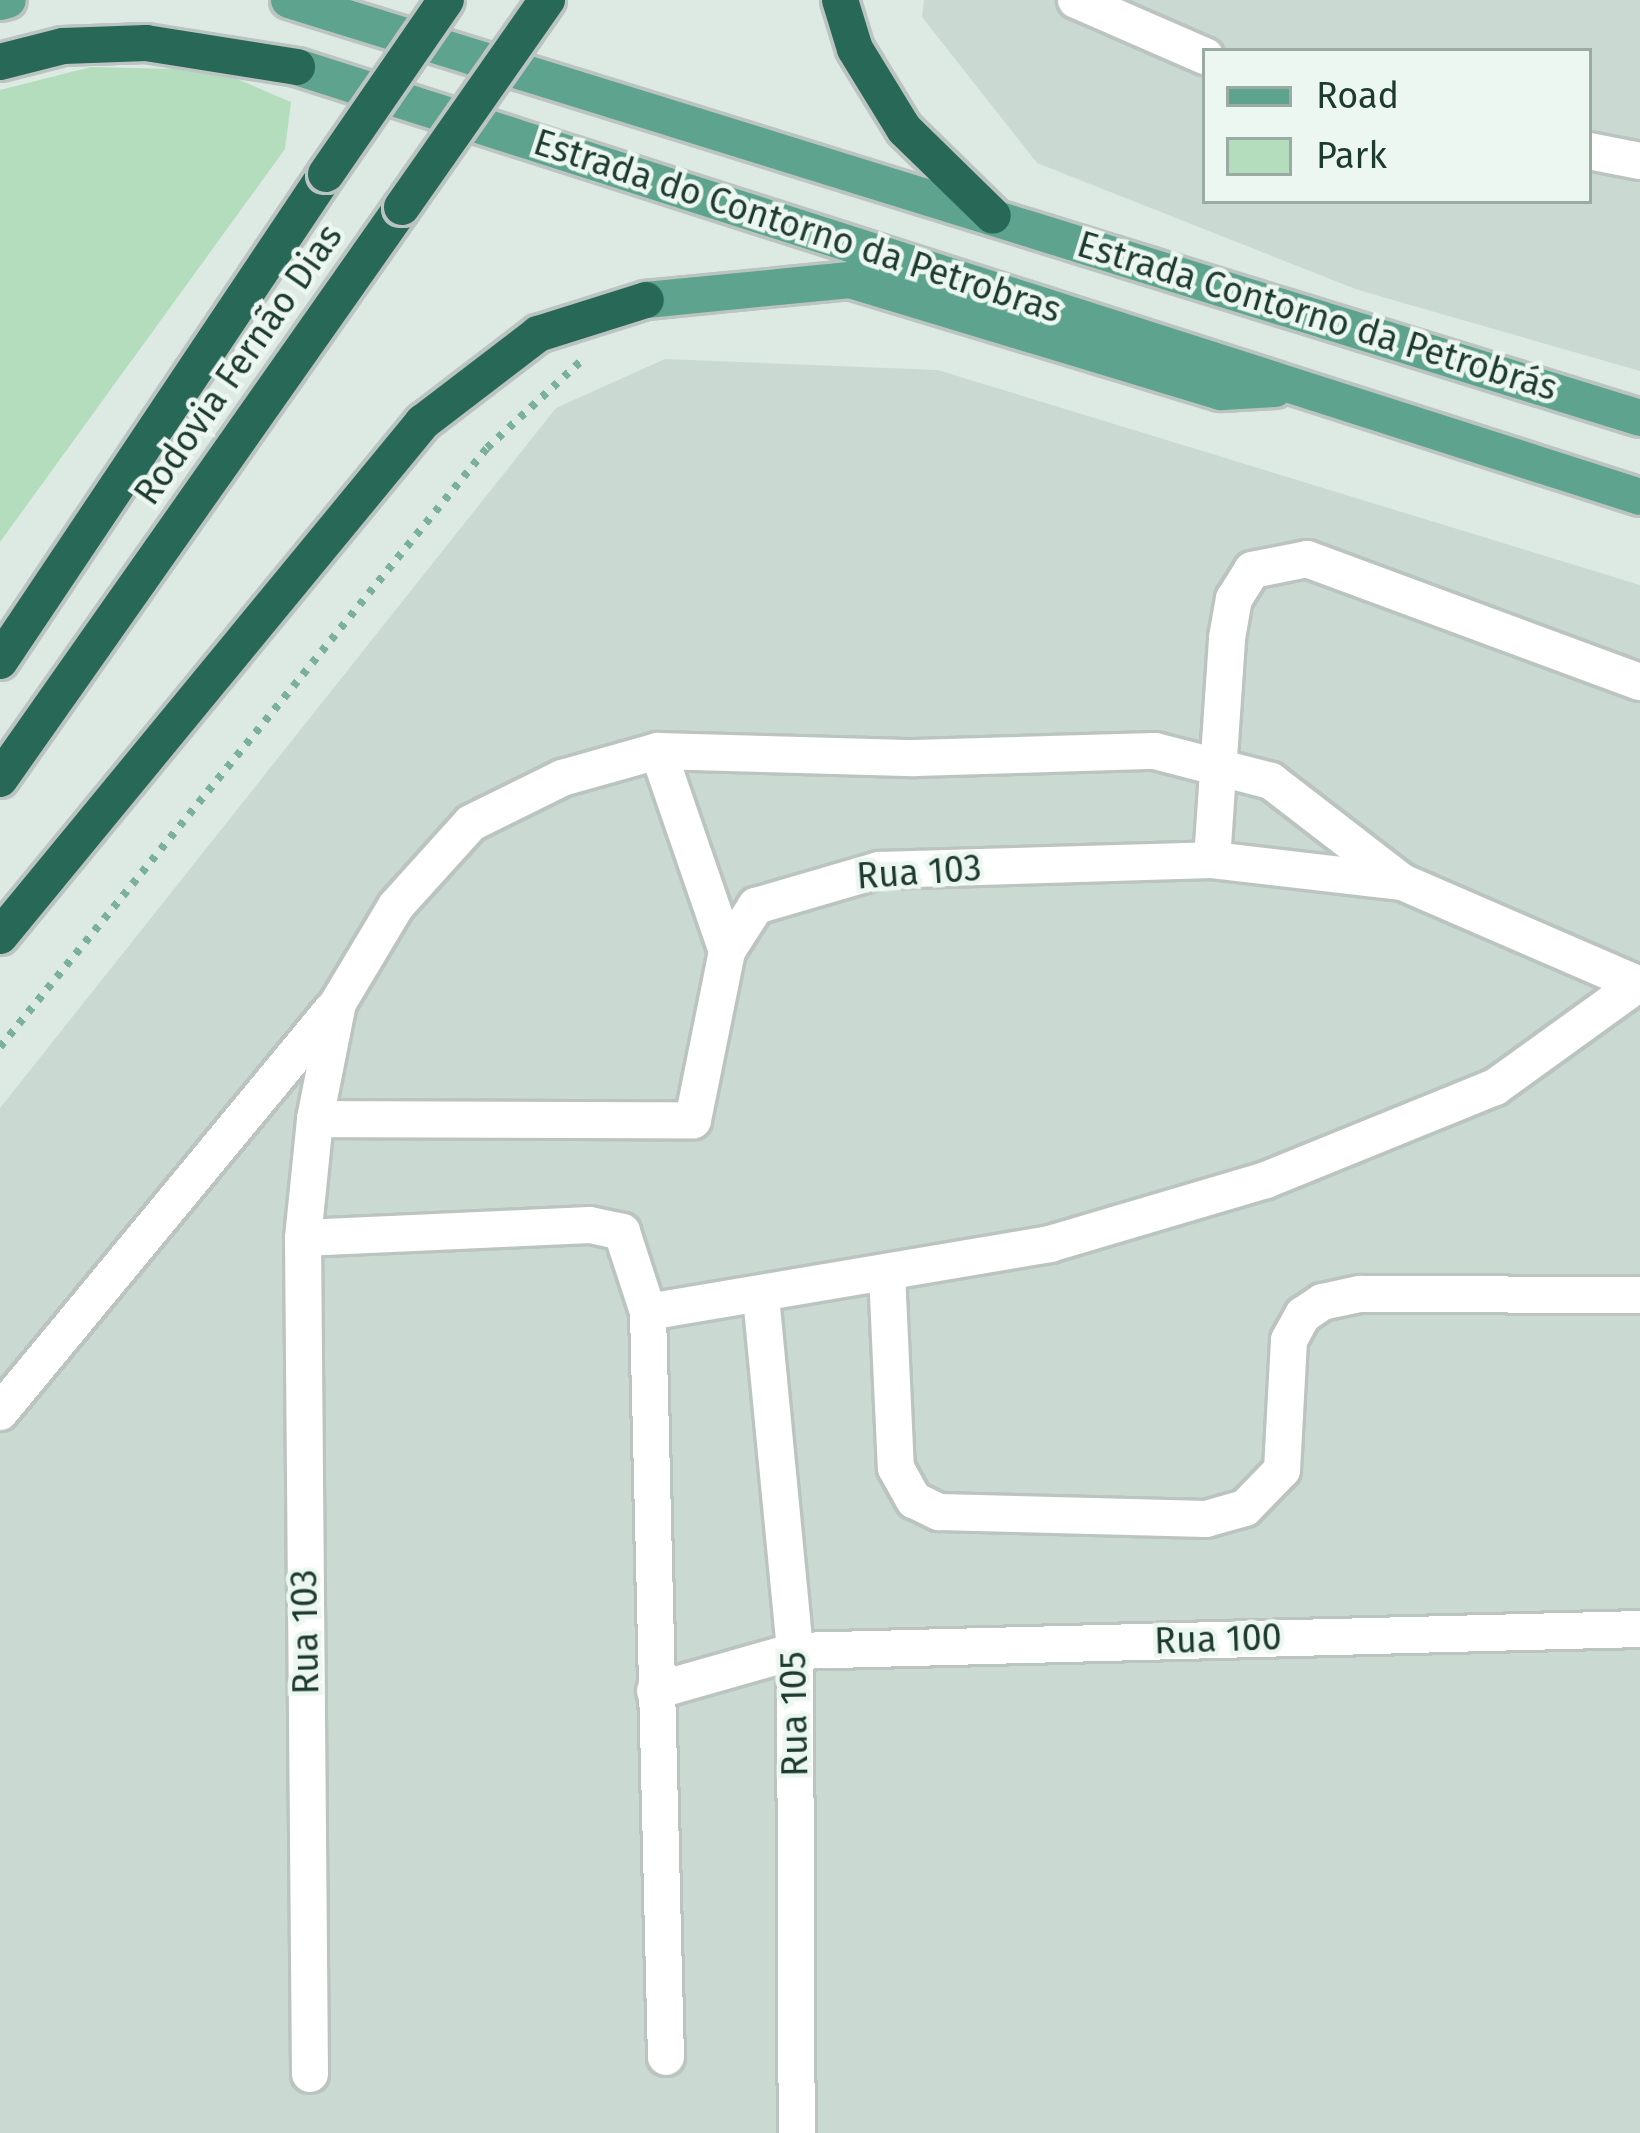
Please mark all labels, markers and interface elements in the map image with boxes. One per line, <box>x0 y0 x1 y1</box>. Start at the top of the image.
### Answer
legend <box>1202 48 1592 204</box>
text: Road <box>1316 74 1399 118</box>
street label: Estrada do Contorno da Petrobras <box>528 121 1066 333</box>
text: Park <box>1316 134 1387 178</box>
street label: Rodovia Fernão Dias <box>126 217 352 513</box>
street label: Estrada Contorno da Petrobrás <box>1072 223 1562 411</box>
street label: Rua 103 <box>855 847 983 899</box>
street label: Rua 103 <box>283 1569 329 1695</box>
street label: Rua 100 <box>1153 1616 1283 1664</box>
street label: Rua 105 <box>772 1651 818 1777</box>

